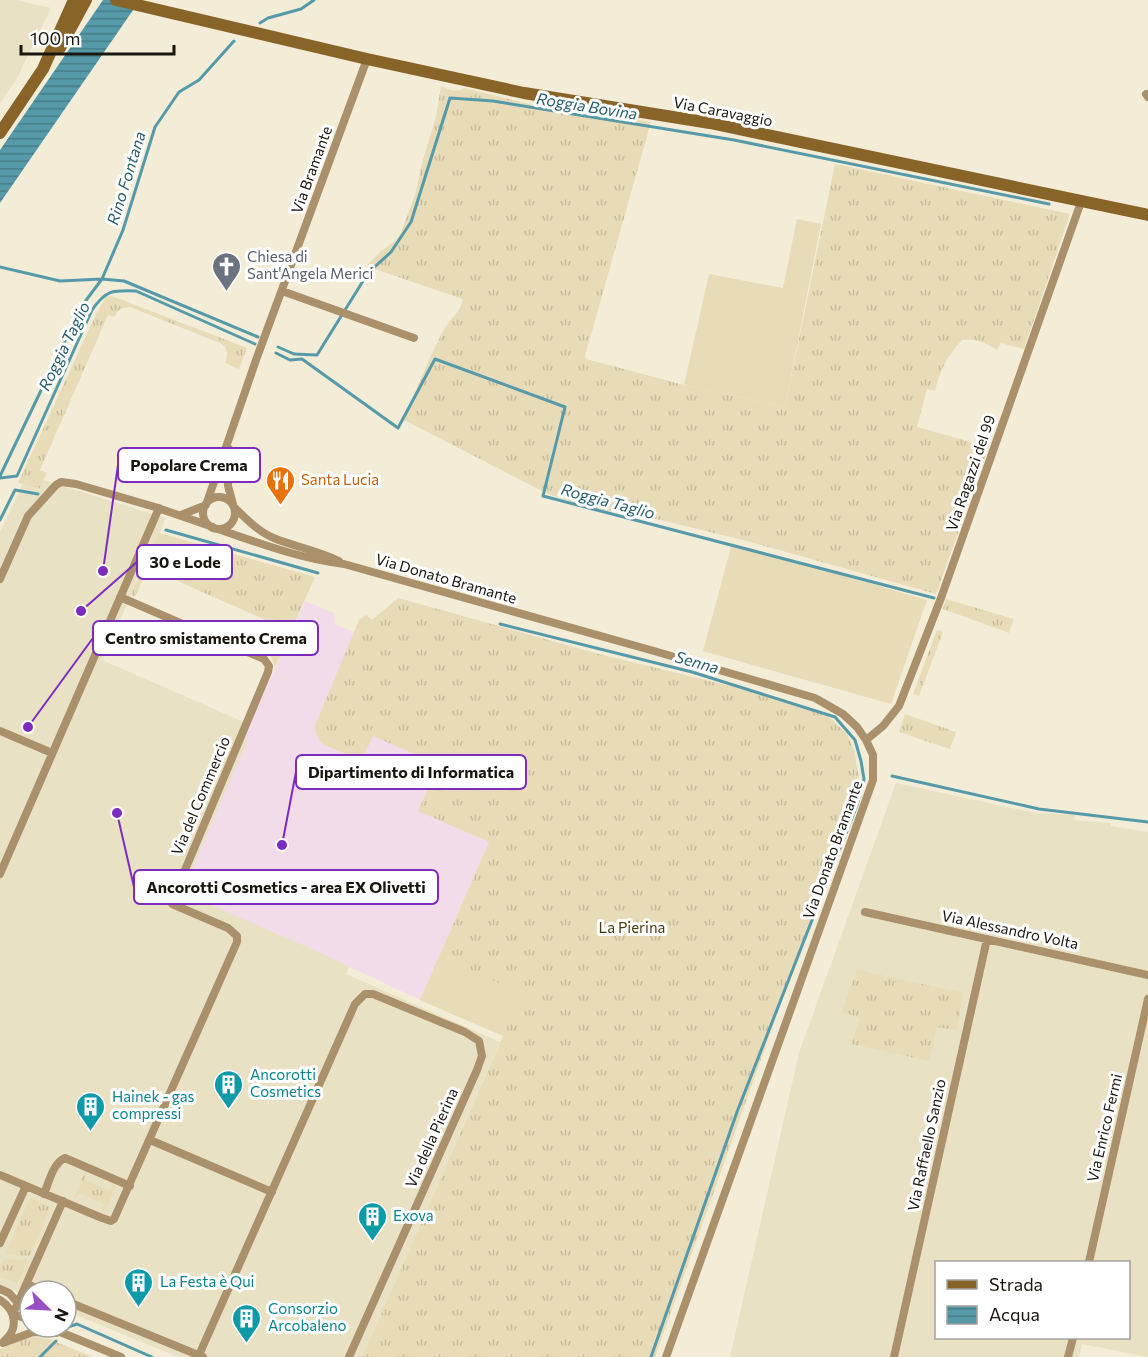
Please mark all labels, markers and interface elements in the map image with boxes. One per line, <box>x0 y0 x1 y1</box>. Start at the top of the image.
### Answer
scale bar <box>21 18 174 56</box>
text: 100 m <box>30 27 80 49</box>
water label: Roggia Bovina <box>535 88 639 123</box>
street label: Via Caravaggio <box>672 93 774 129</box>
street label: Via Bramante <box>287 123 335 216</box>
water label: Rino Fontana <box>102 129 149 227</box>
place label: Chiesa di Sant'Angela Merici <box>247 247 373 282</box>
church icon: Chiesa di Sant'Angela Merici <box>210 250 242 292</box>
water label: Roggia Taglio <box>34 298 93 393</box>
street label: Via Ragazzi del 99 <box>942 412 998 533</box>
callout: Popolare Crema <box>118 448 260 482</box>
text: Popolare Crema <box>130 455 248 474</box>
restaurant icon: Santa Lucia <box>264 464 296 506</box>
place label: Santa Lucia <box>301 470 379 488</box>
water label: Roggia Taglio <box>559 479 657 522</box>
callout: 30 e Lode <box>137 545 232 579</box>
street label: Via Donato Bramante <box>374 549 519 607</box>
text: 30 e Lode <box>149 552 221 571</box>
callout: Centro smistamento Crema <box>93 621 318 655</box>
text: Centro smistamento Crema <box>105 628 307 647</box>
water label: Senna <box>673 646 721 677</box>
street label: Via del Commercio <box>167 733 233 858</box>
callout: Dipartimento di Informatica <box>296 755 526 789</box>
text: Dipartimento di Informatica <box>308 762 514 781</box>
street label: Via Donato Bramante <box>799 778 866 921</box>
callout: Ancorotti Cosmetics - area EX Olivetti <box>134 870 438 904</box>
text: Ancorotti Cosmetics - area EX Olivetti <box>146 877 426 896</box>
street label: Via Alessandro Volta <box>940 906 1080 952</box>
park label: La Pierina <box>599 918 665 936</box>
place label: Ancorotti Cosmetics <box>250 1065 321 1100</box>
building icon: Ancorotti Cosmetics <box>213 1068 245 1110</box>
street label: Via Enrico Fermi <box>1083 1072 1125 1184</box>
street label: Via Raffaello Sanzio <box>903 1077 949 1213</box>
street label: Via della Pierina <box>401 1085 461 1190</box>
place label: Hainek - gas compressi <box>112 1087 195 1122</box>
building icon: Hainek - gas compressi <box>75 1090 107 1132</box>
building icon: Exova <box>356 1200 388 1242</box>
place label: Exova <box>393 1206 434 1224</box>
legend <box>935 1261 1130 1339</box>
building icon: La Festa è Qui <box>123 1266 155 1308</box>
place label: La Festa è Qui <box>160 1272 254 1290</box>
text: Strada <box>989 1273 1043 1295</box>
north arrow <box>18 1279 78 1339</box>
place label: Consorzio Arcobaleno <box>268 1299 346 1334</box>
building icon: Consorzio Arcobaleno <box>231 1302 263 1344</box>
text: Acqua <box>989 1303 1040 1325</box>
text: N <box>51 1306 73 1325</box>

